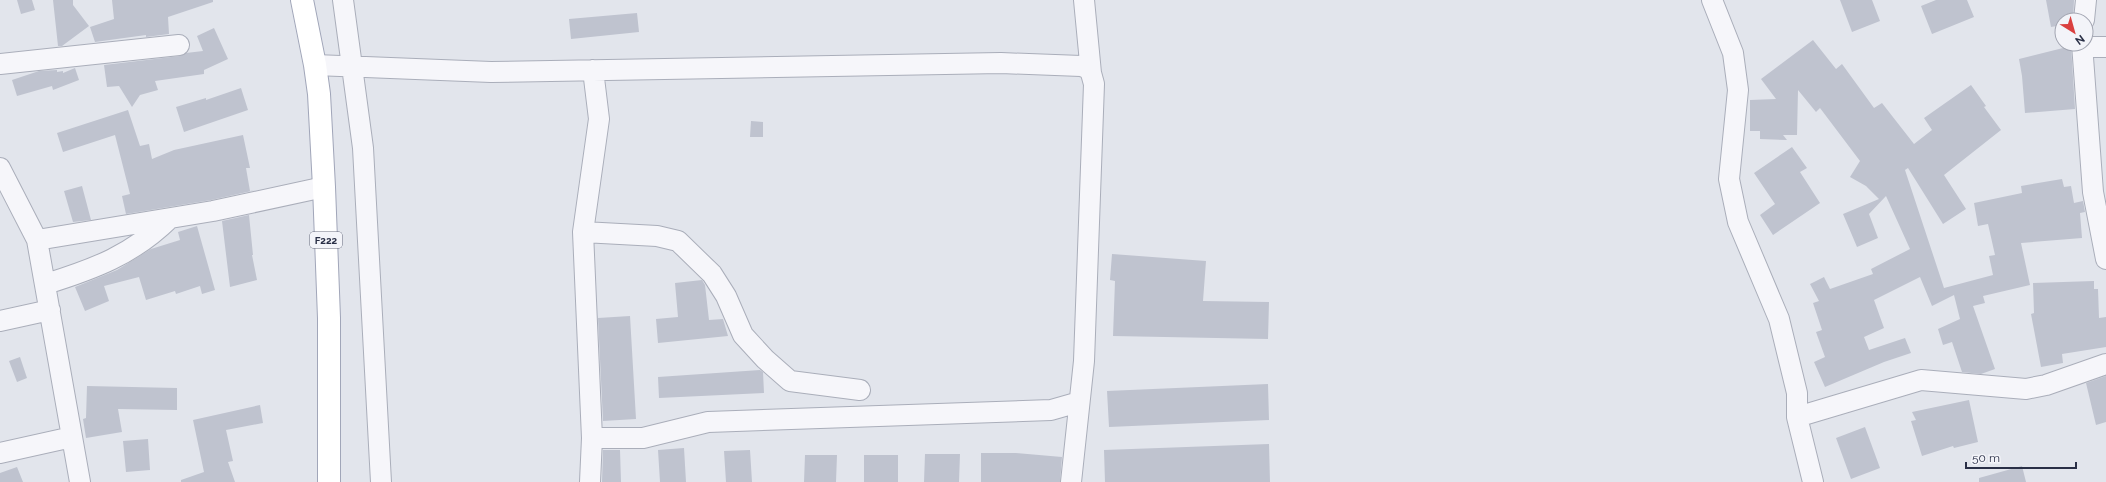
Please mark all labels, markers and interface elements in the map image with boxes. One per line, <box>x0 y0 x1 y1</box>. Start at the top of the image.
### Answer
north arrow <box>2054 12 2094 52</box>
text: N <box>2072 32 2087 47</box>
road number: F222 <box>310 232 342 248</box>
scale bar <box>1966 444 2076 470</box>
text: 50 m <box>1972 451 2000 465</box>

